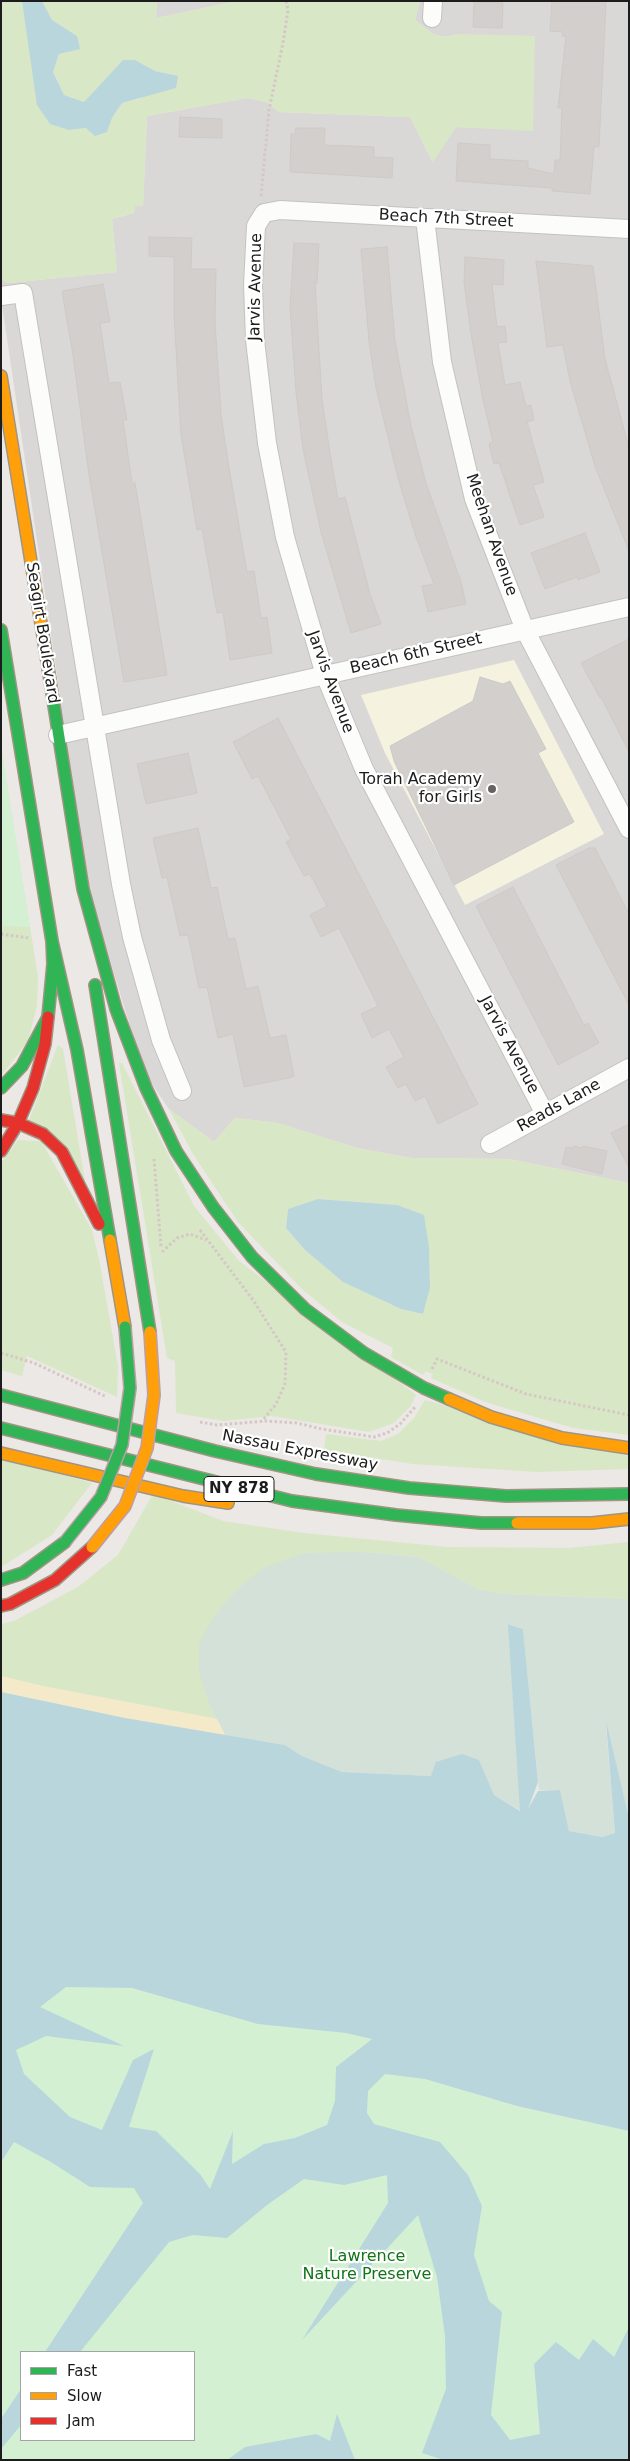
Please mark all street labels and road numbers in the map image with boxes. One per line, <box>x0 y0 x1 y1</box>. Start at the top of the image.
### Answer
street label: Beach 7th Street <box>378 206 514 232</box>
street label: Jarvis Avenue <box>245 233 267 341</box>
street label: Meehan Avenue <box>461 471 521 599</box>
street label: Seagirt Boulevard <box>21 561 63 705</box>
street label: Jarvis Avenue <box>303 628 357 736</box>
street label: Beach 6th Street <box>348 629 484 679</box>
street label: Jarvis Avenue <box>475 993 543 1097</box>
street label: Reads Lane <box>514 1075 604 1137</box>
street label: Nassau Expressway <box>220 1426 380 1476</box>
road number: NY 878 <box>204 1476 274 1502</box>

